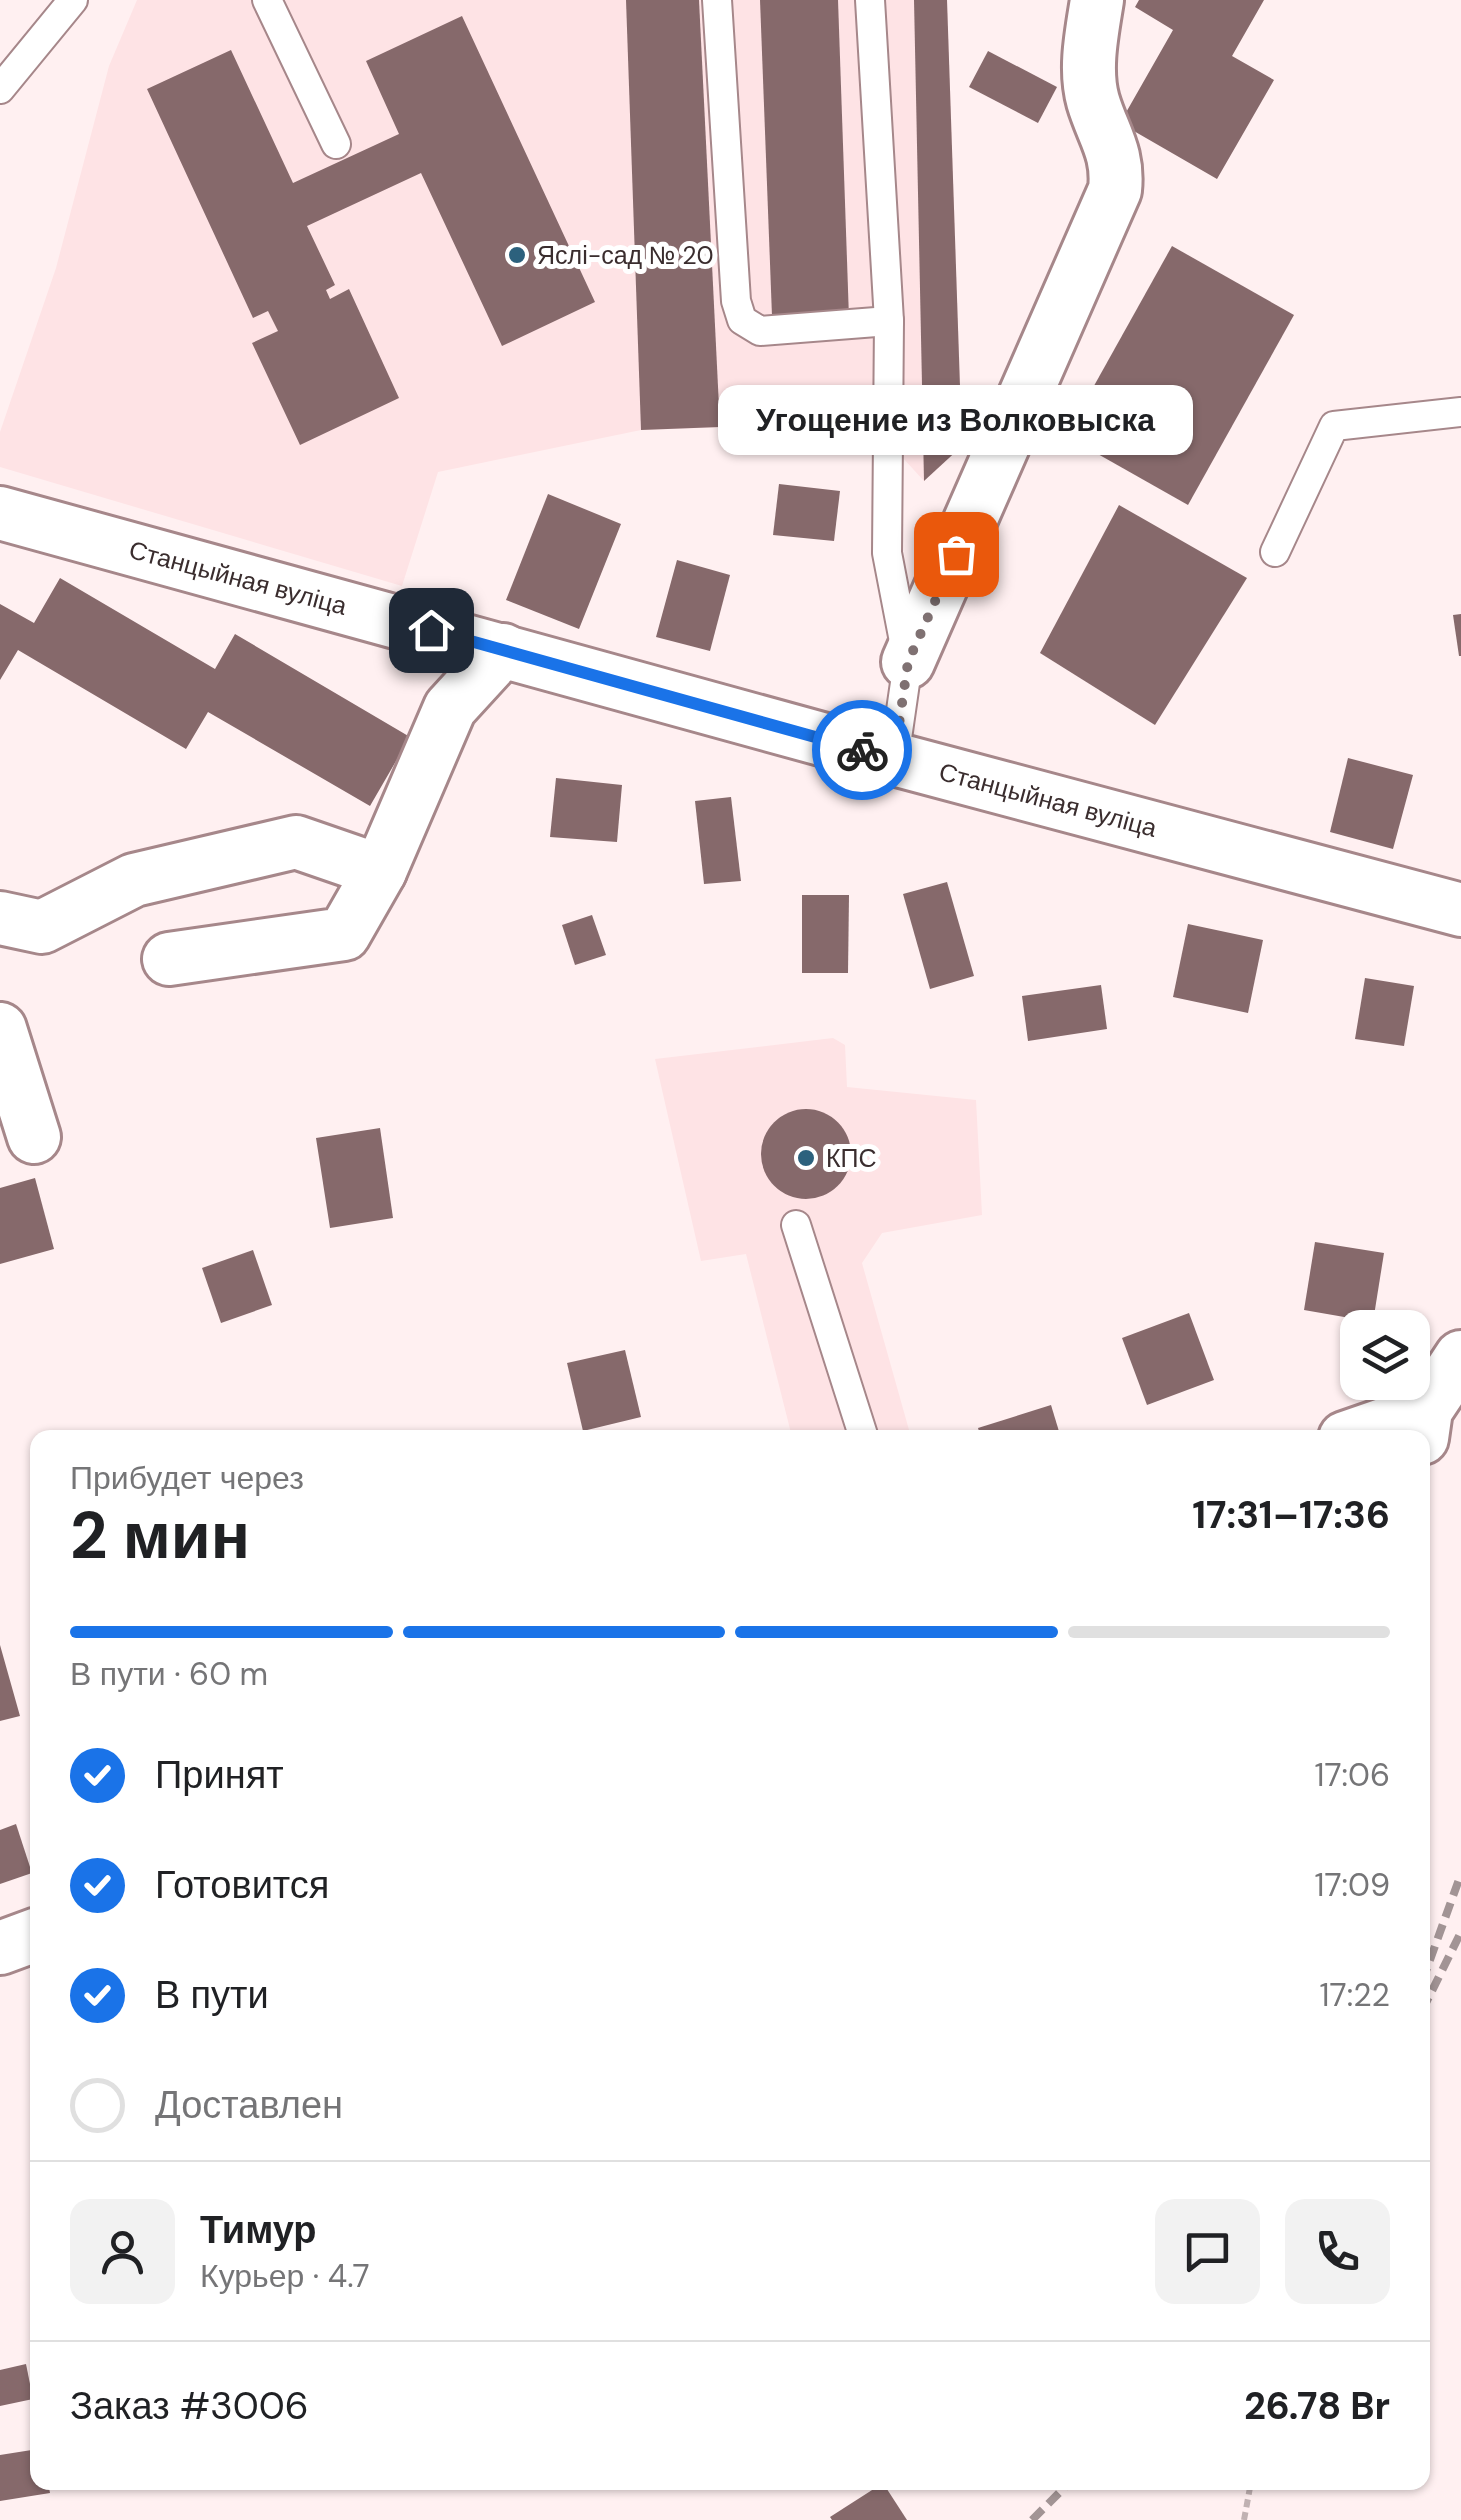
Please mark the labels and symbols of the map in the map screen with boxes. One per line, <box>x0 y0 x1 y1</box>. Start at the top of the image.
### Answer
place label: Яслі-сад № 20 <box>537 239 714 272</box>
marker: Яслі-сад № 20 <box>506 244 528 266</box>
callout: Угощение из Волковыска <box>718 384 1194 454</box>
pin <box>914 512 999 597</box>
street label: Станцыйная вуліца <box>125 533 351 623</box>
pin <box>389 588 474 673</box>
courier <box>812 700 912 800</box>
street label: Станцыйная вуліца <box>935 755 1161 845</box>
place label: КПС <box>826 1142 877 1175</box>
marker: КПС <box>795 1147 817 1169</box>

